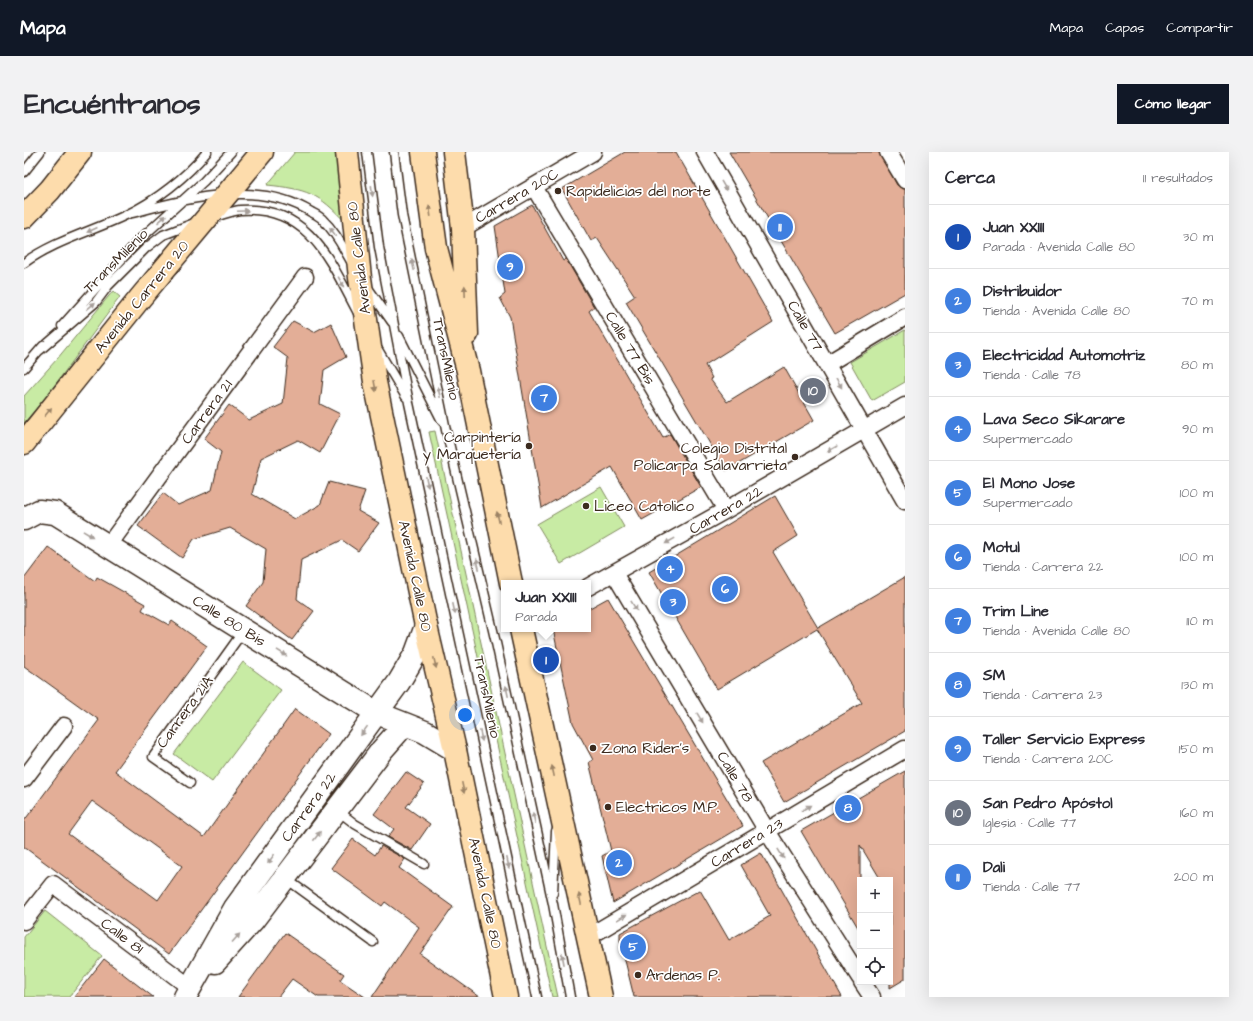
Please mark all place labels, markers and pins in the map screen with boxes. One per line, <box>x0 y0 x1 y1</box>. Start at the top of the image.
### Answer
place label: Rapidelicias del norte <box>566 181 711 202</box>
marker: Rapidelicias del norte <box>553 186 563 196</box>
pin: 11 <box>767 212 793 242</box>
pin: 9 <box>497 252 523 282</box>
pin: 10 <box>800 376 826 406</box>
pin: 7 <box>531 383 557 413</box>
place label: Carpintería y Marquetería <box>423 427 521 466</box>
place label: Colegio Distrital Policarpa Salavarrieta <box>634 438 787 476</box>
marker: Carpintería y Marquetería <box>524 441 534 451</box>
marker: Colegio Distrital Policarpa Salavarrieta <box>790 452 800 462</box>
place label: Liceo Catolico <box>594 496 695 517</box>
marker: Liceo Catolico <box>581 501 591 511</box>
pin: 4 <box>657 554 683 584</box>
pin: 6 <box>712 574 738 604</box>
pin: 3 <box>660 587 686 617</box>
pin: 1 <box>533 645 559 675</box>
place label: Zona Rider's <box>601 738 690 759</box>
marker: Zona Rider's <box>588 743 598 753</box>
pin: 8 <box>835 793 861 823</box>
place label: Electricos M.P. <box>616 797 719 818</box>
marker: Electricos M.P. <box>603 802 613 812</box>
pin: 2 <box>606 848 632 878</box>
pin: 5 <box>620 932 646 962</box>
place label: Ardenas P. <box>646 965 720 986</box>
marker: Ardenas P. <box>633 970 643 980</box>

